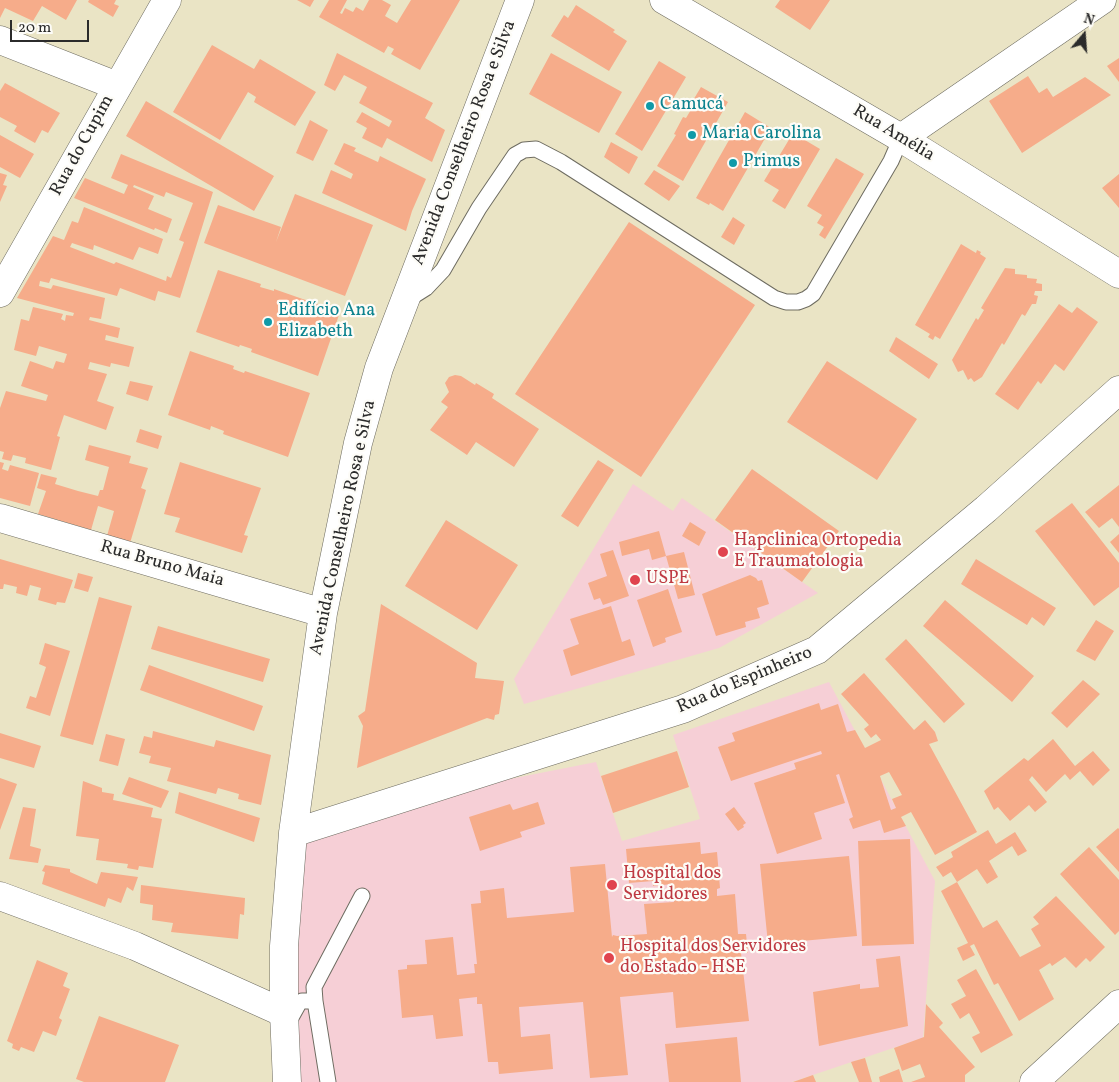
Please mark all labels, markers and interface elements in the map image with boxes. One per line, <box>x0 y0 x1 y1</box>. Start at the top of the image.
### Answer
scale bar <box>12 10 91 42</box>
north arrow <box>1059 10 1109 60</box>
text: N <box>1081 10 1097 31</box>
text: 20 m <box>18 18 51 39</box>
street label: Avenida Conselheiro Rosa e Silva <box>408 18 522 268</box>
street label: Rua do Cupim <box>46 92 120 200</box>
place label: Camucá <box>660 95 724 117</box>
marker: Camucá <box>644 100 656 112</box>
street label: Rua Amélia <box>848 101 938 167</box>
place label: Maria Carolina <box>702 124 821 146</box>
marker: Maria Carolina <box>686 129 698 141</box>
place label: Primus <box>743 152 800 174</box>
marker: Primus <box>727 157 739 169</box>
place label: Edifício Ana Elizabeth <box>278 301 375 344</box>
marker: Edifício Ana Elizabeth <box>262 316 274 328</box>
street label: Avenida Conselheiro Rosa e Silva <box>306 398 382 658</box>
place label: Hapclinica Ortopedia E Traumatologia <box>734 531 902 574</box>
street label: Rua Bruno Maia <box>98 537 226 593</box>
marker: Hapclinica Ortopedia E Traumatologia <box>716 545 730 559</box>
place label: USPE <box>646 569 689 591</box>
marker: USPE <box>628 573 642 587</box>
street label: Rua do Espinheiro <box>674 643 816 719</box>
place label: Hospital dos Servidores <box>623 864 721 906</box>
marker: Hospital dos Servidores <box>605 878 619 892</box>
place label: Hospital dos Servidores do Estado - HSE <box>620 937 806 980</box>
marker: Hospital dos Servidores do Estado - HSE <box>602 951 616 965</box>

